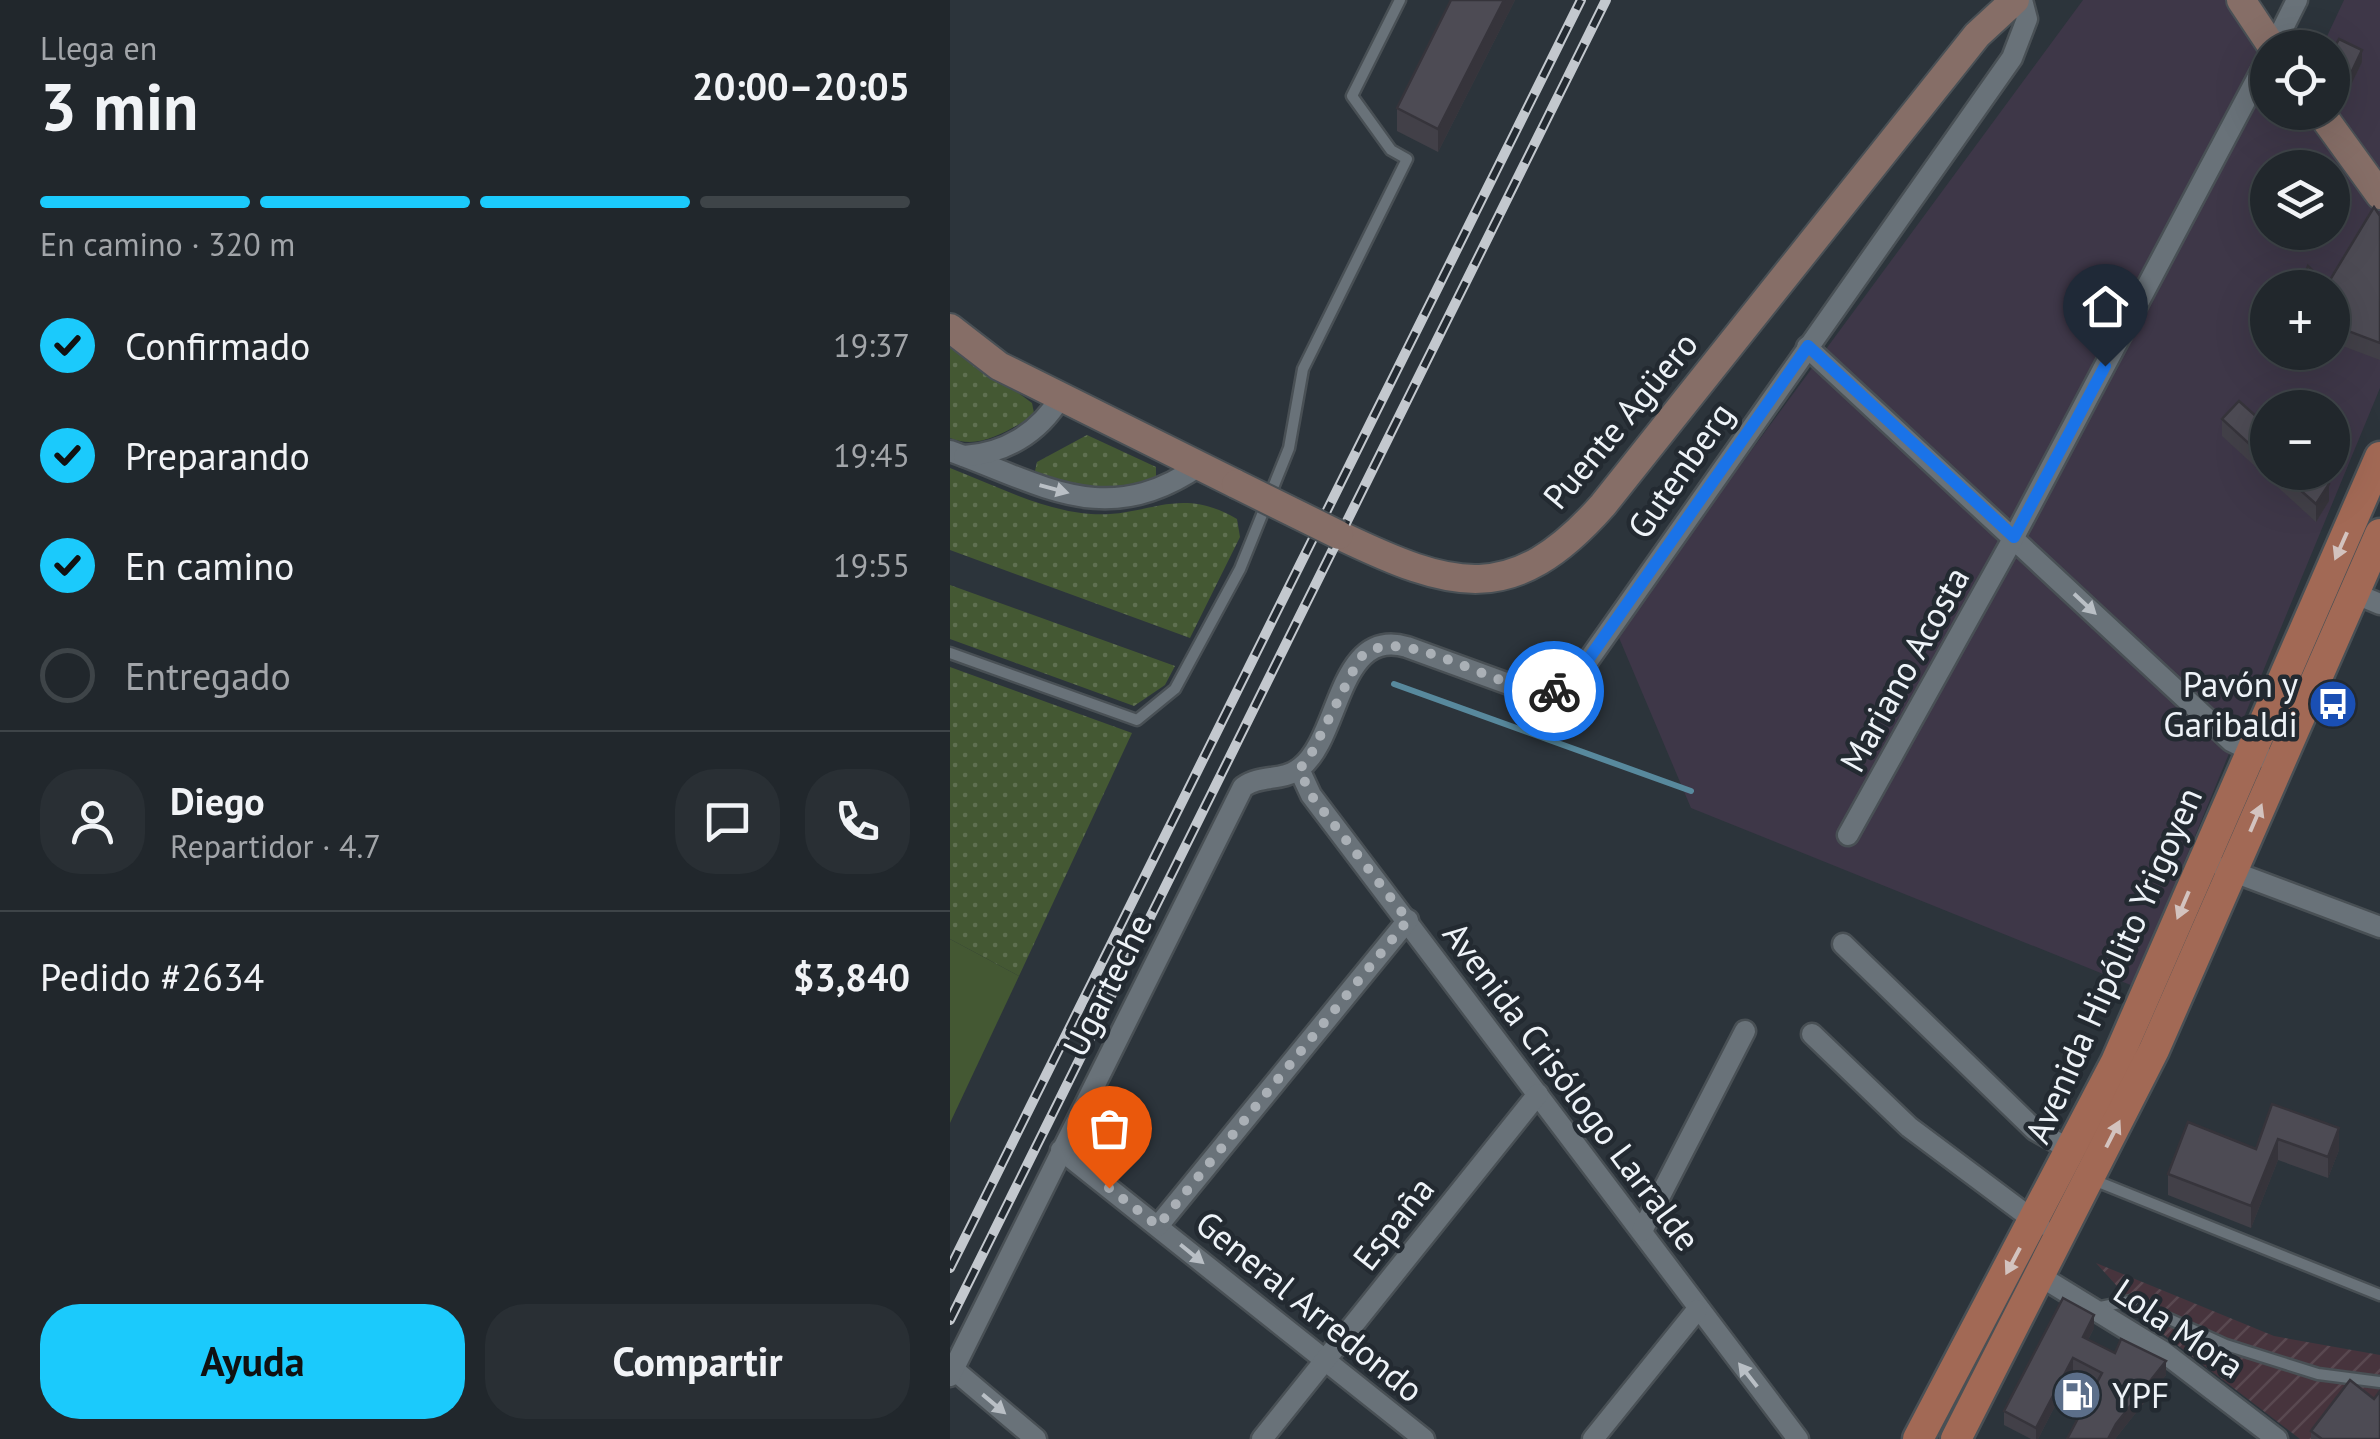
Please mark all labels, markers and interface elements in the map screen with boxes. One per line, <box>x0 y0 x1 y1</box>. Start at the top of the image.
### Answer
text: Llega en <box>40 27 157 69</box>
map controls <box>2250 30 2350 490</box>
button: locate <box>2250 30 2350 130</box>
text: 20:00–20:05 <box>692 61 910 110</box>
text: 3 min <box>40 64 199 148</box>
button: layers <box>2250 150 2350 250</box>
text: En camino · 320 m <box>40 223 295 265</box>
pin <box>2063 264 2148 367</box>
button: + <box>2250 270 2350 370</box>
icon: home <box>2078 279 2133 334</box>
icon: check <box>40 318 95 373</box>
text: Confirmado <box>125 321 310 370</box>
street label: Puente Agüero <box>1532 322 1708 518</box>
text: 19:37 <box>833 324 910 366</box>
button: − <box>2250 390 2350 490</box>
street label: Gutenberg <box>1616 393 1744 547</box>
icon: check <box>40 428 95 483</box>
text: Preparando <box>125 431 310 480</box>
text: 19:45 <box>833 434 910 476</box>
one-way arrow <box>1039 482 1070 498</box>
one-way arrow <box>2332 532 2349 561</box>
icon: check <box>40 538 95 593</box>
text: En camino <box>125 541 294 590</box>
text: 19:55 <box>833 544 910 586</box>
street label: Mariano Acosta <box>1829 558 1979 780</box>
one-way arrow <box>2073 592 2097 615</box>
courier <box>1504 641 1604 741</box>
text: Entregado <box>125 651 291 700</box>
place label: Pavón y Garibaldi <box>2163 661 2298 747</box>
icon: bike <box>1527 664 1582 719</box>
bus stop icon: Pavón y Garibaldi <box>2307 678 2359 730</box>
button: person <box>40 769 145 874</box>
button: chat <box>675 769 780 874</box>
button: phone <box>805 769 910 874</box>
text: Diego <box>170 776 265 825</box>
street label: Avenida Hipólito Yrigoyen <box>2014 780 2212 1150</box>
one-way arrow <box>2248 802 2264 832</box>
text: Repartidor · 4.7 <box>170 825 381 867</box>
one-way arrow <box>2175 890 2191 919</box>
street label: Ugarteche <box>1052 906 1162 1064</box>
street label: Avenida Crisólogo Larralde <box>1433 912 1711 1260</box>
text: Pedido #2634 <box>40 952 264 1001</box>
text: $3,840 <box>793 952 910 1001</box>
pin <box>1067 1086 1152 1189</box>
icon: bag <box>1082 1101 1137 1156</box>
one-way arrow <box>2104 1120 2121 1149</box>
street label: España <box>1342 1167 1444 1279</box>
street label: General Arredondo <box>1187 1200 1433 1412</box>
one-way arrow <box>1180 1243 1205 1264</box>
one-way arrow <box>2005 1246 2022 1275</box>
street label: Lola Mora <box>2105 1268 2253 1388</box>
button: Ayuda <box>40 1304 465 1419</box>
button: Compartir <box>485 1304 910 1419</box>
one-way arrow <box>1737 1362 1758 1388</box>
fuel station icon: YPF <box>2051 1369 2103 1421</box>
place label: YPF <box>2112 1372 2169 1418</box>
one-way arrow <box>982 1393 1007 1414</box>

